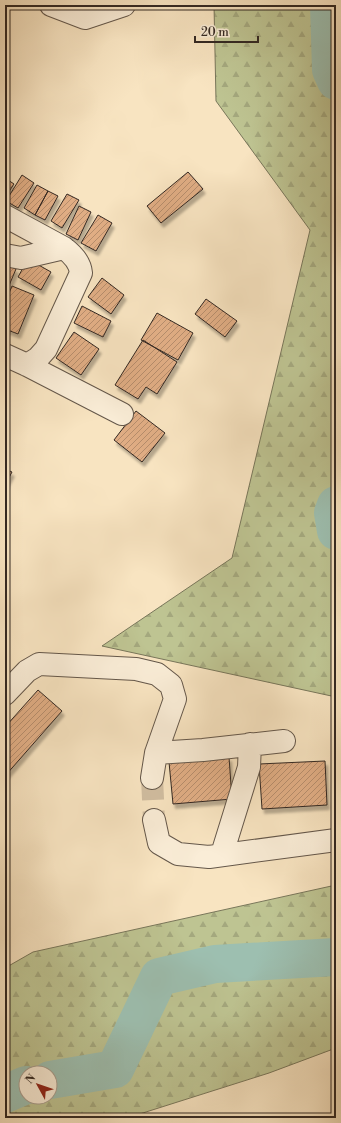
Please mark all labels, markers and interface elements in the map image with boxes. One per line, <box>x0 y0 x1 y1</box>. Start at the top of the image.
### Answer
scale bar <box>195 18 258 44</box>
text: 20 m <box>201 25 229 40</box>
north arrow <box>18 1065 58 1105</box>
text: N <box>23 1071 39 1087</box>

